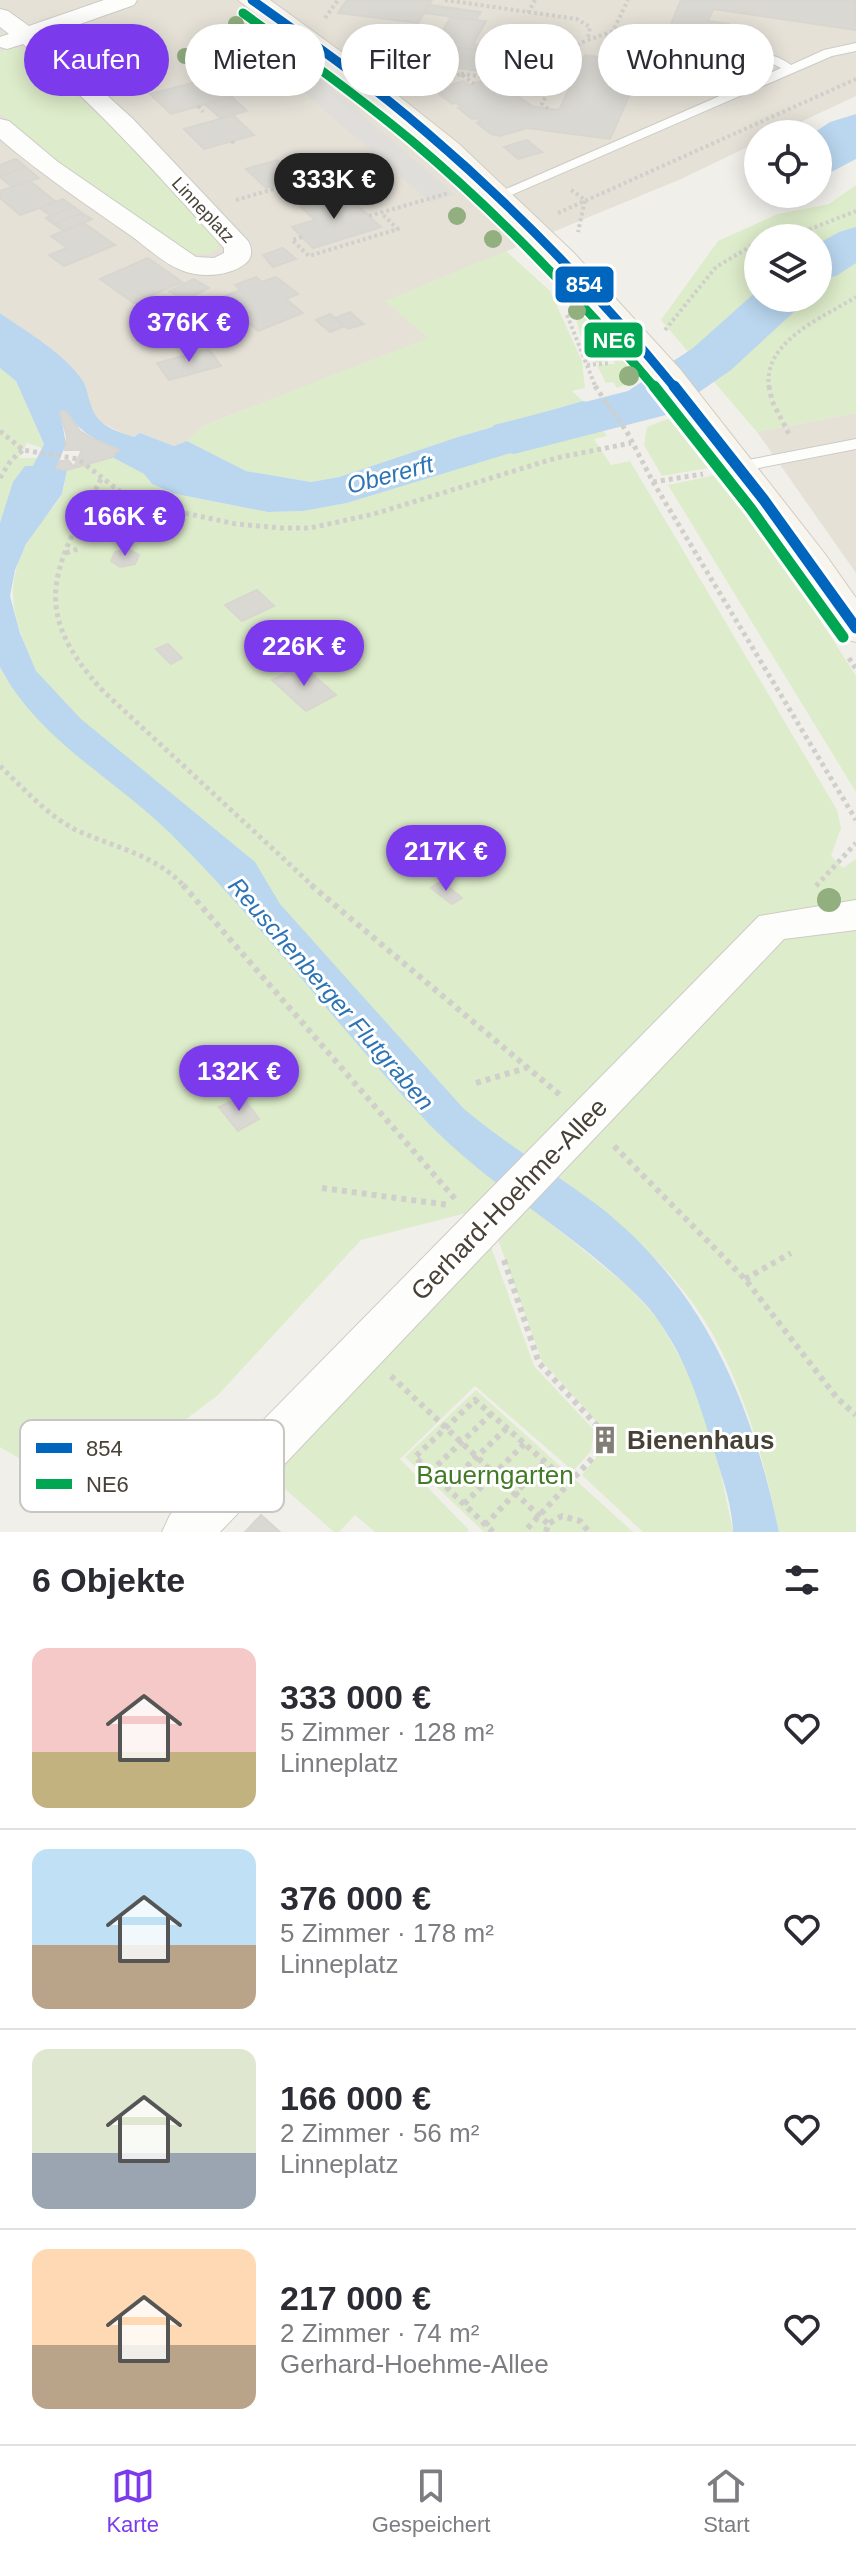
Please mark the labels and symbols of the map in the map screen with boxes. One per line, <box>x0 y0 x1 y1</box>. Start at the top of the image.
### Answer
pin: 333K € <box>269 153 399 221</box>
street label: Linneplatz <box>168 173 238 247</box>
line badge: 854 <box>554 265 615 304</box>
text: 854 <box>566 272 603 297</box>
pin: 376K € <box>124 296 254 364</box>
line badge: NE6 <box>583 321 644 359</box>
text: NE6 <box>593 328 635 353</box>
water label: Obererft <box>344 450 437 499</box>
pin: 166K € <box>60 490 190 558</box>
pin: 226K € <box>239 620 369 688</box>
pin: 217K € <box>381 825 511 893</box>
water label: Reuschenberger Flutgraben <box>223 872 440 1115</box>
pin: 132K € <box>174 1045 304 1113</box>
street label: Gerhard-Hoehme-Allee <box>405 1092 613 1306</box>
legend <box>20 1420 284 1512</box>
building icon: Bienenhaus <box>590 1425 620 1455</box>
place label: Bienenhaus <box>627 1425 774 1455</box>
text: 854 <box>86 1436 123 1461</box>
park label: Bauerngarten <box>416 1460 574 1490</box>
text: NE6 <box>86 1472 129 1497</box>

